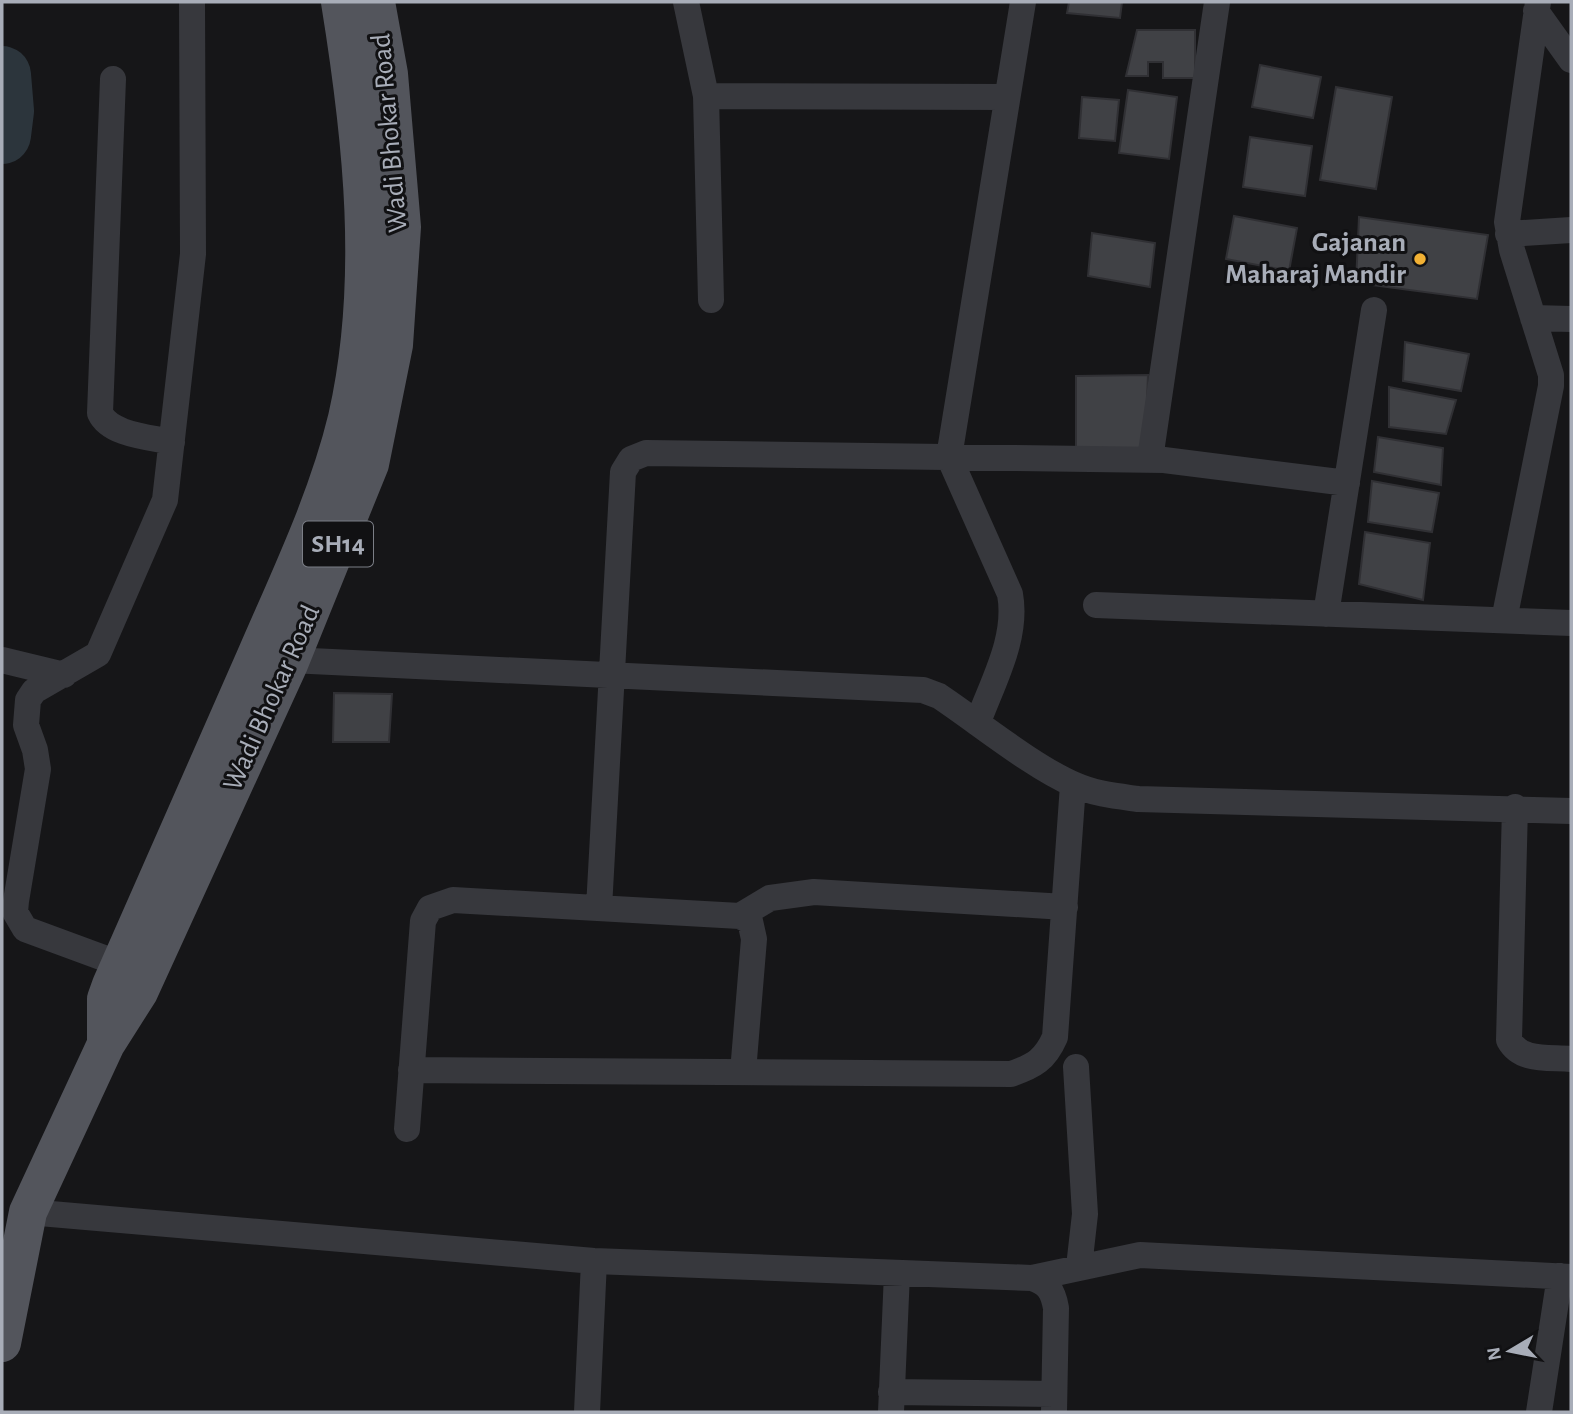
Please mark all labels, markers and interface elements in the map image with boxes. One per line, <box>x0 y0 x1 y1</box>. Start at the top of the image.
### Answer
street label: Wadi Bhokar Road <box>367 32 413 234</box>
place label: Gajanan Maharaj Mandir <box>1225 229 1406 289</box>
marker: Gajanan Maharaj Mandir <box>1412 251 1428 267</box>
road number: SH14 <box>303 522 373 566</box>
street label: Wadi Bhokar Road <box>219 601 325 795</box>
north arrow <box>1475 1316 1545 1386</box>
text: N <box>1484 1346 1505 1362</box>

